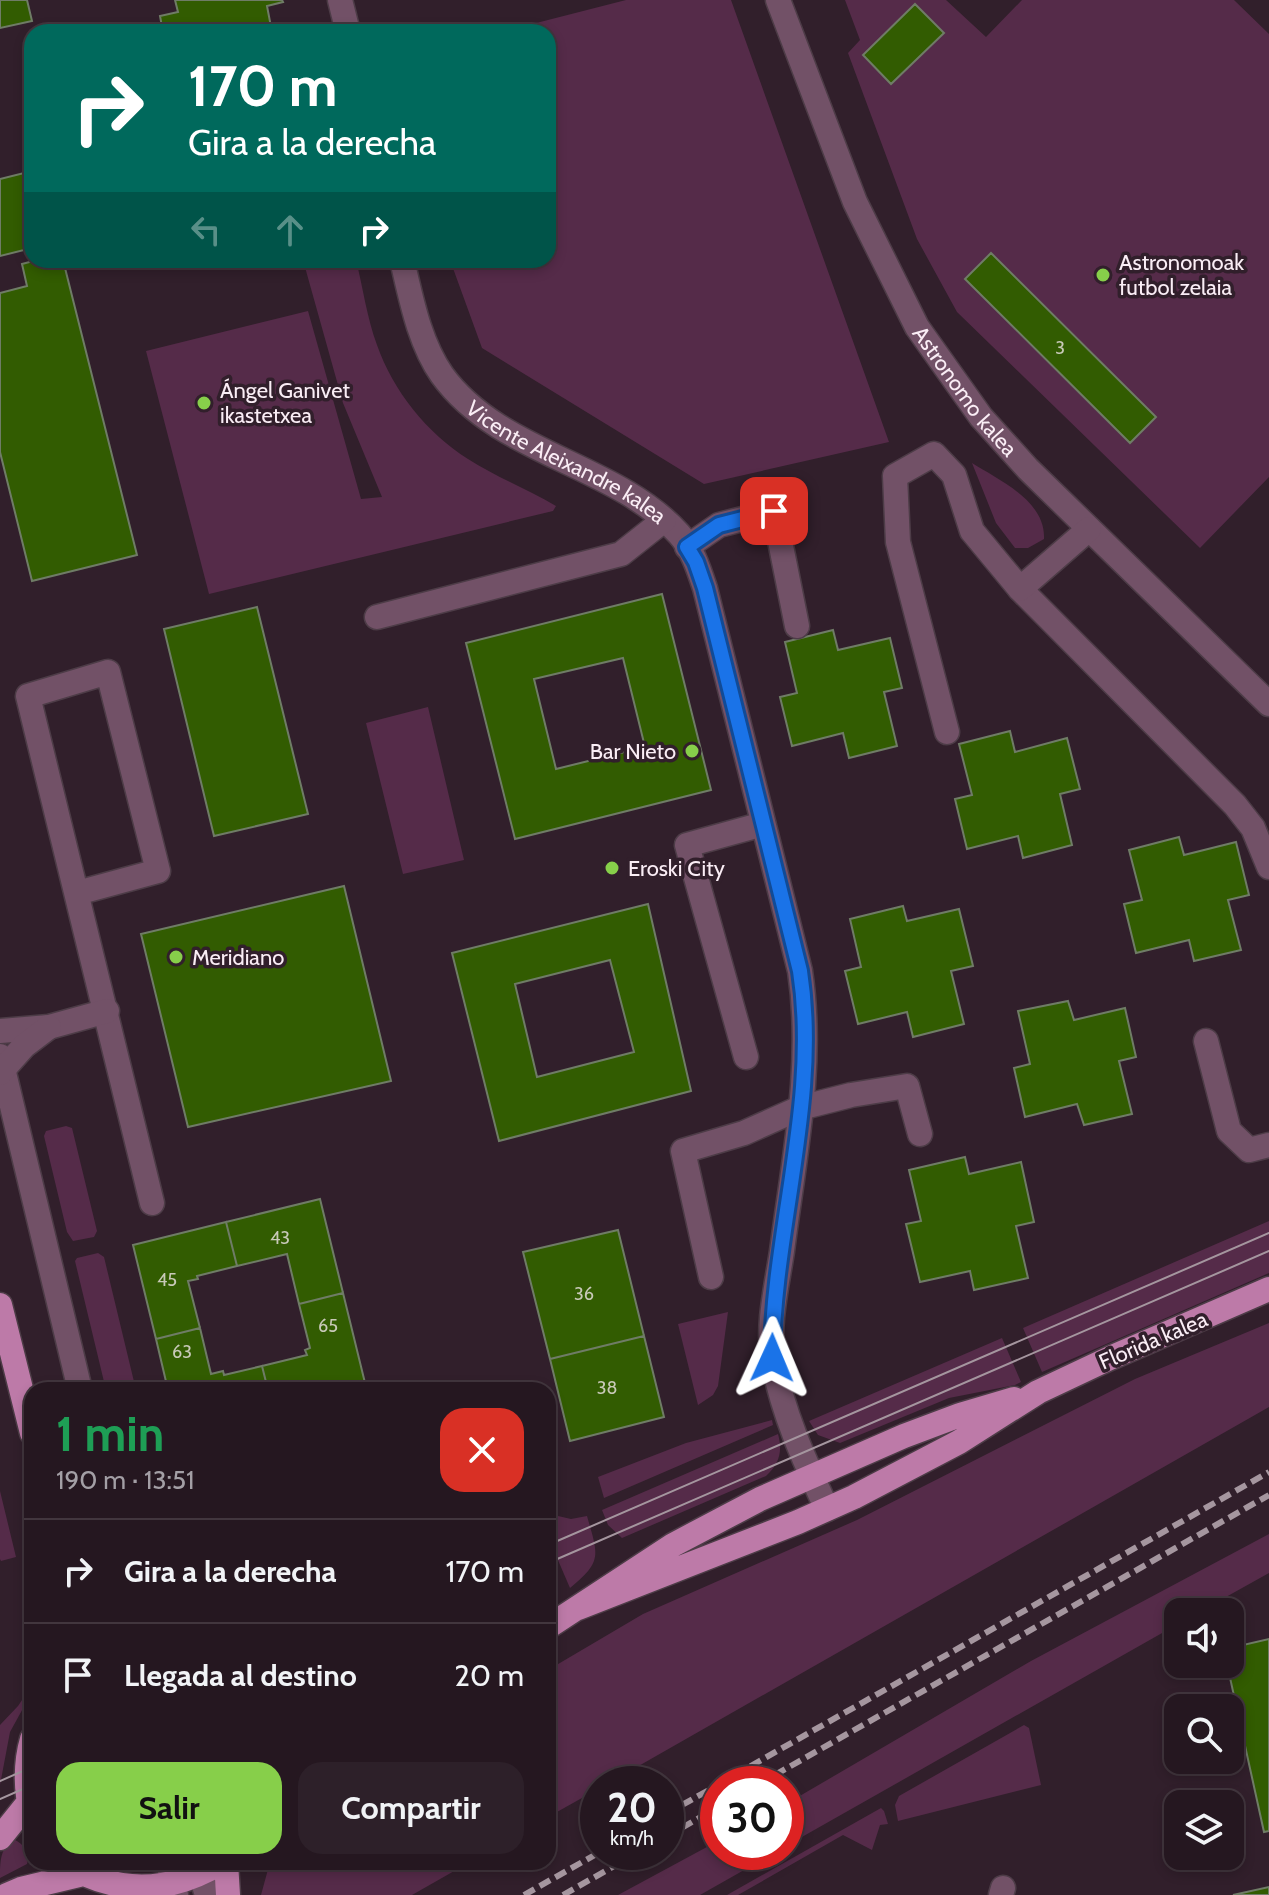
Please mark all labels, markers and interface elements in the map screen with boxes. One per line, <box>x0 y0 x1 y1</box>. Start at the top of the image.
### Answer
text: 170 m <box>188 52 338 120</box>
icon: right <box>56 56 160 160</box>
text: Gira a la derecha <box>188 120 436 164</box>
icon: left <box>184 208 228 252</box>
icon: ahead <box>268 208 312 252</box>
icon: right <box>352 208 396 252</box>
place label: Astronomoak futbol zelaia <box>1119 249 1244 301</box>
marker: Astronomoak futbol zelaia <box>1094 266 1112 284</box>
street label: Astronomo kalea <box>907 321 1023 463</box>
house number: 3 <box>1055 337 1065 359</box>
place label: Ángel Ganivet ikastetxea <box>220 377 350 429</box>
marker: Ángel Ganivet ikastetxea <box>195 394 213 412</box>
street label: Vicente Aleixandre kalea <box>461 395 672 530</box>
pin <box>740 477 808 545</box>
icon: arrive <box>752 489 796 533</box>
place label: Bar Nieto <box>590 738 676 765</box>
marker: Bar Nieto <box>683 742 701 760</box>
place label: Eroski City <box>628 855 725 882</box>
marker: Eroski City <box>603 859 621 877</box>
place label: Meridiano <box>192 944 284 971</box>
marker: Meridiano <box>167 948 185 966</box>
house number: 43 <box>270 1227 290 1249</box>
house number: 45 <box>157 1269 177 1291</box>
house number: 36 <box>574 1283 594 1305</box>
street label: Florida kalea <box>1095 1305 1212 1375</box>
house number: 65 <box>318 1315 338 1337</box>
position arrow <box>730 1316 814 1400</box>
house number: 63 <box>172 1341 192 1363</box>
house number: 38 <box>597 1377 617 1399</box>
text: 1 min <box>56 1405 164 1463</box>
button: close <box>440 1408 524 1492</box>
text: 190 m · 13:51 <box>56 1464 194 1496</box>
icon: right <box>56 1549 100 1593</box>
text: Gira a la derecha <box>124 1553 336 1590</box>
text: 170 m <box>445 1553 524 1590</box>
map controls <box>1164 1598 1244 1870</box>
button: sound <box>1164 1598 1244 1678</box>
icon: arrive <box>56 1653 100 1697</box>
text: Llegada al destino <box>124 1657 357 1694</box>
text: 20 m <box>454 1657 524 1694</box>
button: search <box>1164 1694 1244 1774</box>
button: Salir <box>56 1762 282 1854</box>
button: Compartir <box>298 1762 524 1854</box>
speed limit sign: 30 <box>700 1766 804 1870</box>
text: 20 <box>607 1783 657 1832</box>
button: layers <box>1164 1790 1244 1870</box>
text: km/h <box>610 1826 654 1850</box>

